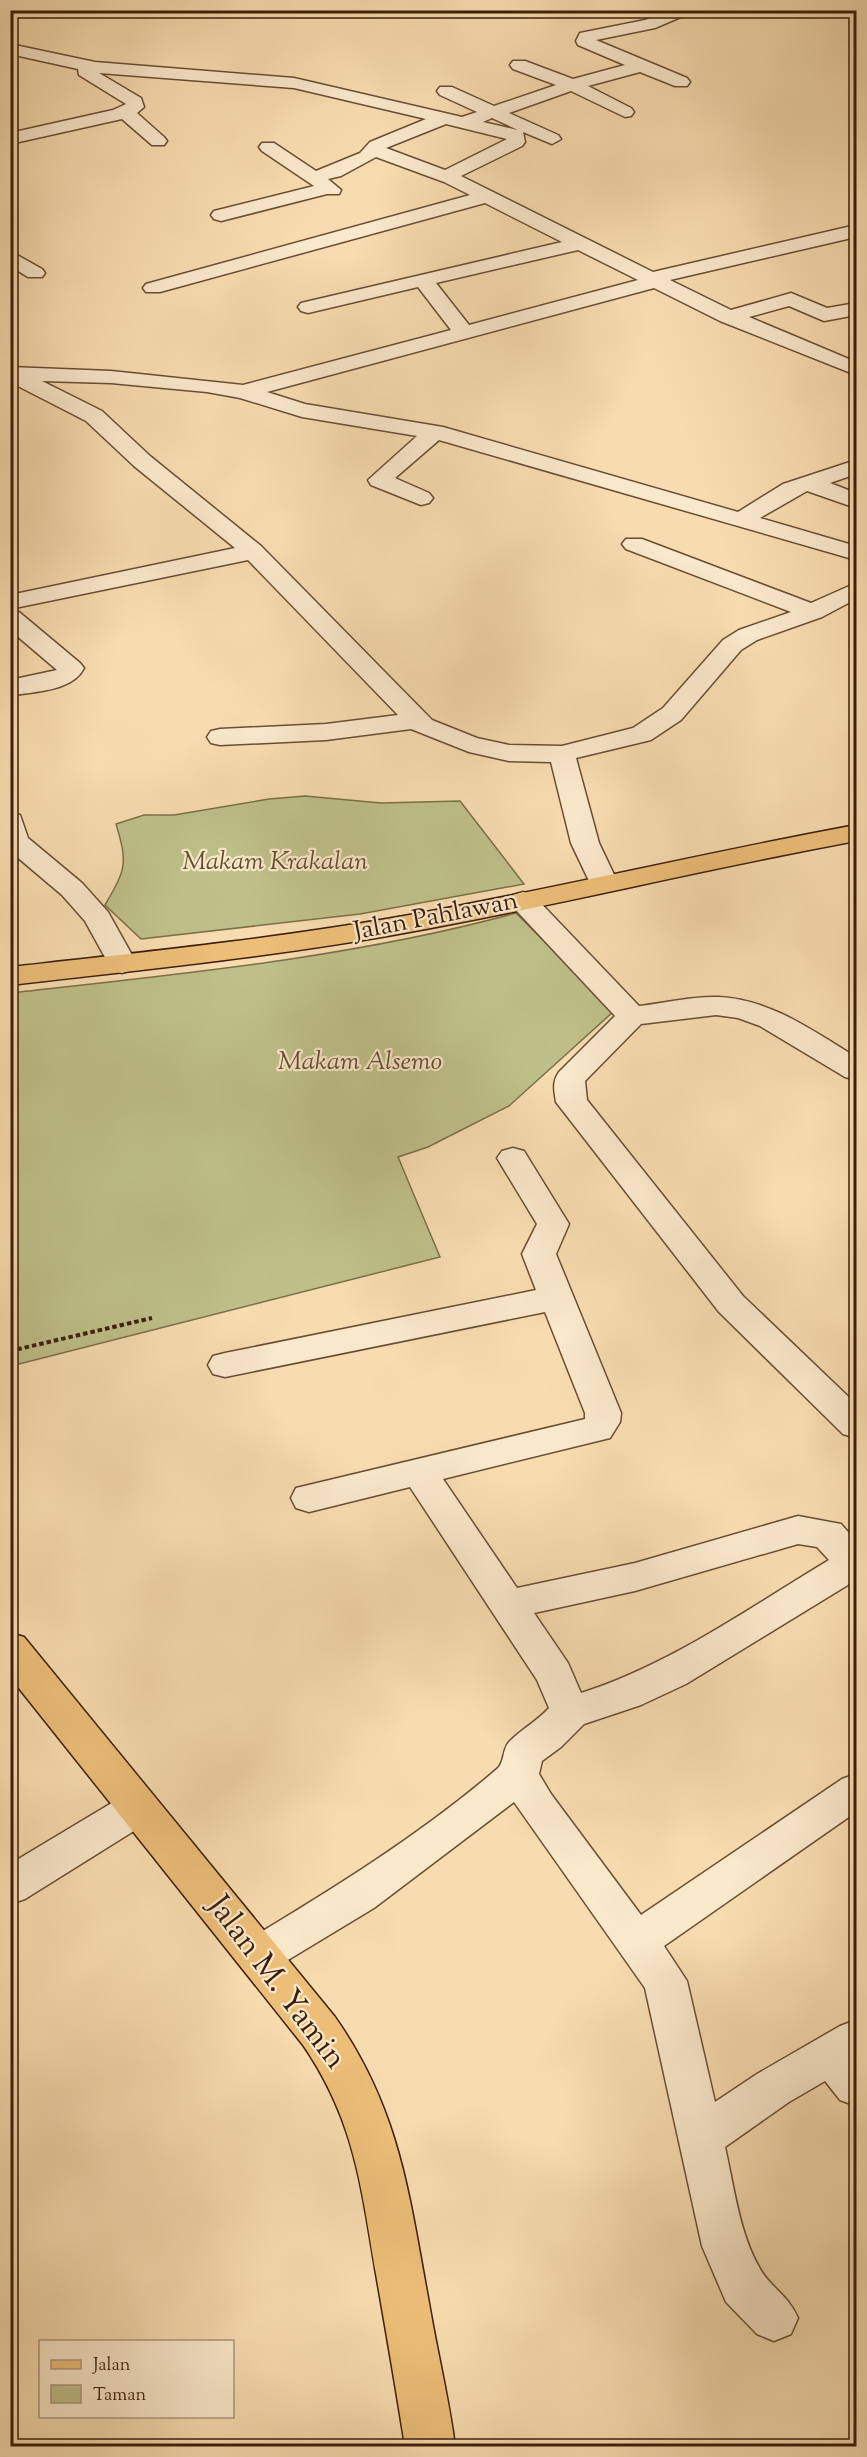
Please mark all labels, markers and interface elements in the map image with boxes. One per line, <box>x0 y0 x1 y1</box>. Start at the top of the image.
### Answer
park label: Makam Krakalan <box>182 844 368 881</box>
street label: Jalan Pahlawan <box>349 883 521 951</box>
park label: Makam Alsemo <box>278 1044 442 1081</box>
street label: Jalan M. Yamin <box>194 1885 357 2080</box>
legend <box>39 2340 234 2418</box>
text: Jalan <box>92 2353 131 2379</box>
text: Taman <box>93 2383 147 2409</box>

